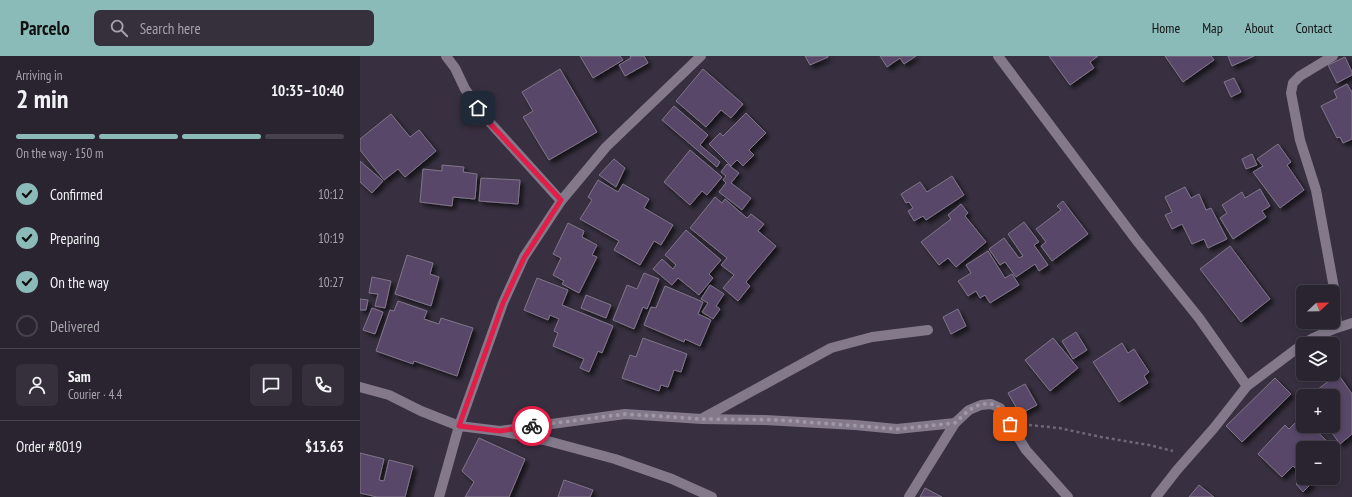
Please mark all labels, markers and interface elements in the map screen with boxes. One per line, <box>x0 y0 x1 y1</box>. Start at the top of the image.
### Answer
search box <box>94 10 374 46</box>
text: Parcelo <box>20 16 70 40</box>
icon: search <box>108 17 130 39</box>
text: Search here <box>140 19 201 38</box>
text: Home <box>1152 19 1180 37</box>
text: Map <box>1202 19 1223 37</box>
text: About <box>1245 19 1274 37</box>
text: Contact <box>1296 19 1332 37</box>
text: Arriving in <box>16 67 63 84</box>
text: 10:35–10:40 <box>271 81 344 100</box>
text: 2 min <box>16 82 69 115</box>
pin <box>461 91 495 125</box>
icon: home <box>467 97 489 119</box>
text: On the way · 150 m <box>16 145 103 162</box>
icon: check <box>16 183 38 205</box>
text: Confirmed <box>50 185 103 204</box>
text: 10:12 <box>318 186 344 203</box>
icon: check <box>16 227 38 249</box>
text: Preparing <box>50 229 100 248</box>
text: 10:19 <box>318 230 344 247</box>
icon: check <box>16 271 38 293</box>
text: On the way <box>50 273 109 292</box>
text: 10:27 <box>318 274 344 291</box>
north arrow <box>1296 285 1340 329</box>
map controls <box>1296 285 1340 485</box>
text: Delivered <box>50 317 100 336</box>
button: layers <box>1296 337 1340 381</box>
button: person <box>16 364 58 406</box>
button: chat <box>250 364 292 406</box>
button: phone <box>302 364 344 406</box>
text: Sam <box>68 367 91 386</box>
text: Courier · 4.4 <box>68 386 122 403</box>
button: + <box>1296 389 1340 433</box>
courier <box>512 406 552 446</box>
pin <box>993 407 1027 441</box>
icon: bag <box>999 413 1021 435</box>
icon: bike <box>521 415 543 437</box>
text: Order #8019 <box>16 437 82 456</box>
text: $13.63 <box>305 437 344 456</box>
button: − <box>1296 441 1340 485</box>

